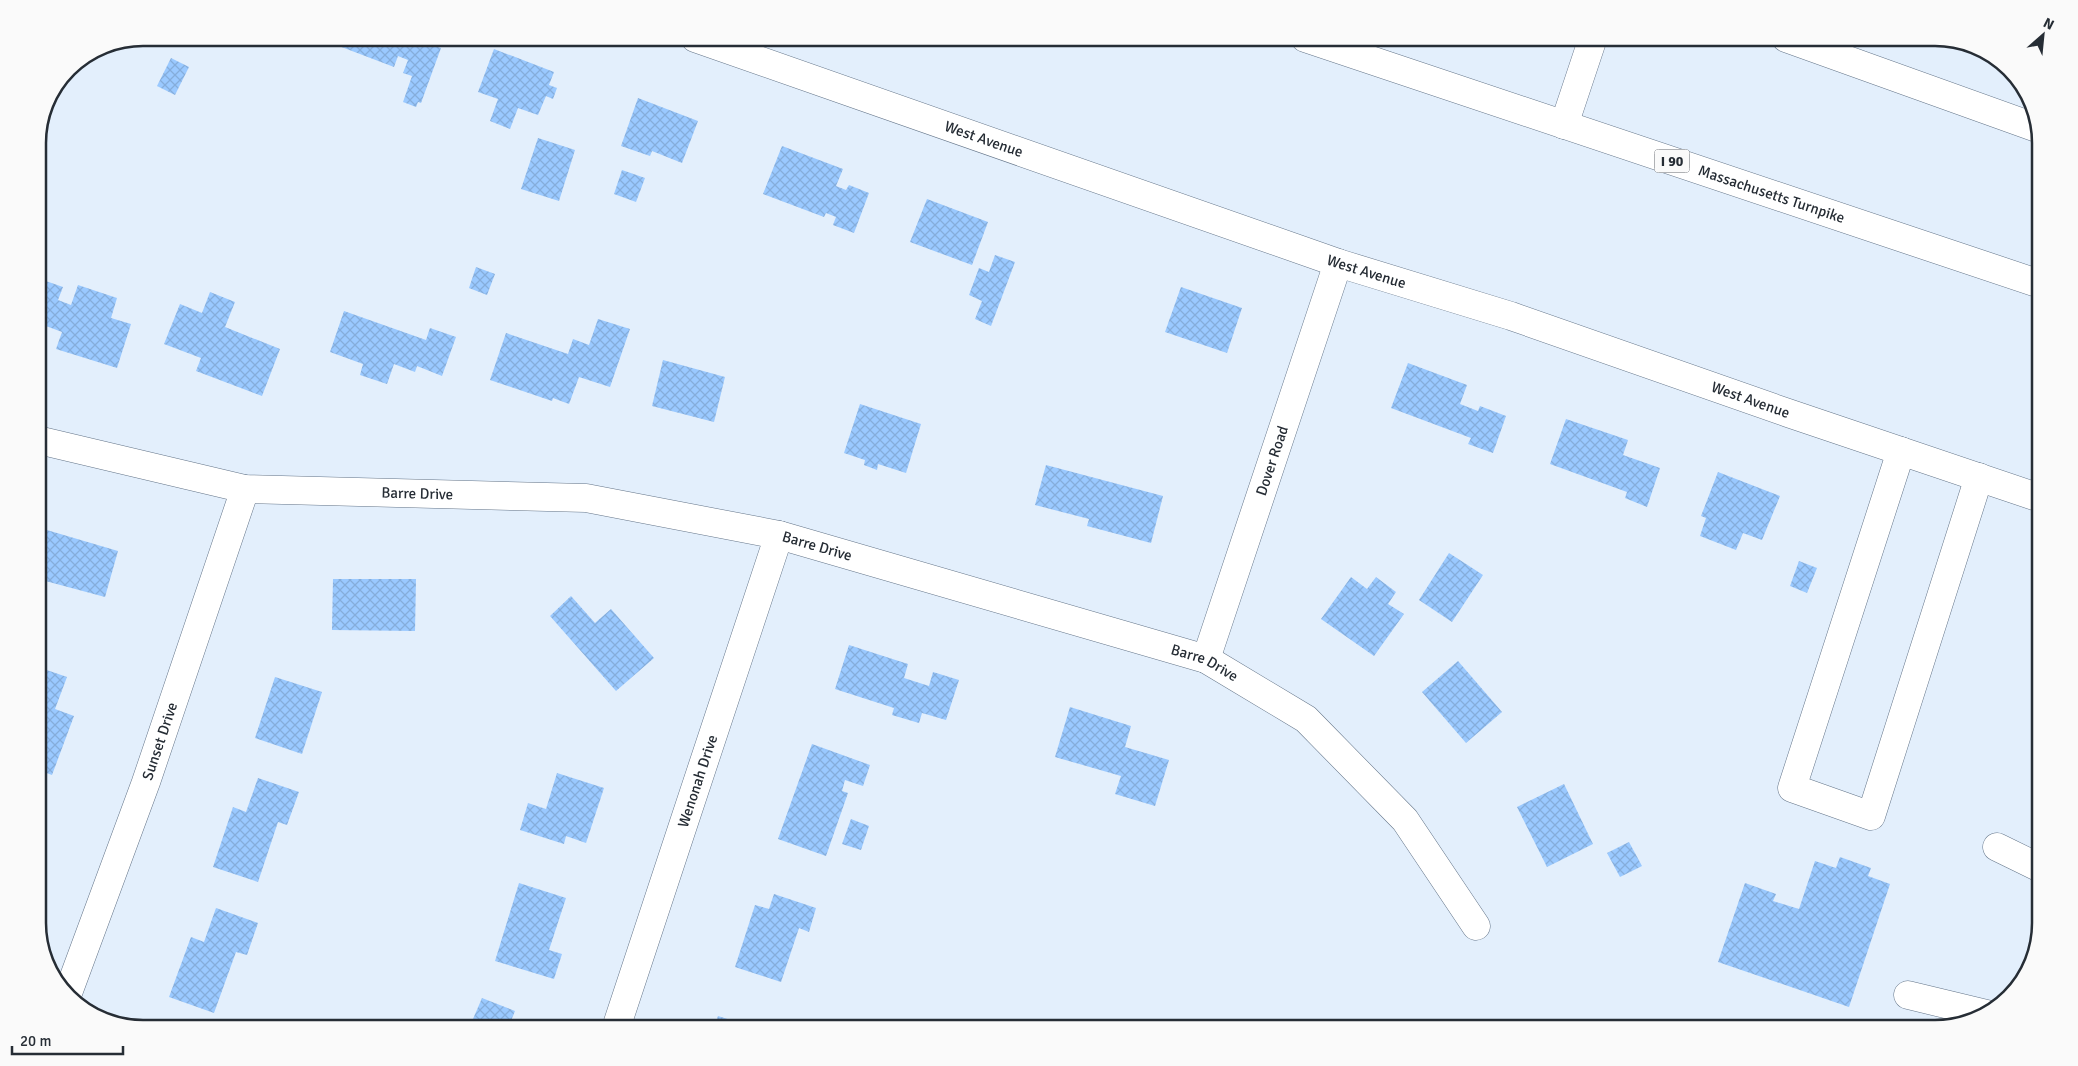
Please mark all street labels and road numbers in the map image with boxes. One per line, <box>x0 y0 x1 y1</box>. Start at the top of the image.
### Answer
street label: West Avenue <box>942 117 1025 161</box>
road number: I 90 <box>1654 150 1690 172</box>
street label: Massachusetts Turnpike <box>1696 161 1847 227</box>
street label: West Avenue <box>1325 251 1408 292</box>
street label: West Avenue <box>1709 378 1792 422</box>
street label: Dover Road <box>1252 423 1292 498</box>
street label: Barre Drive <box>381 484 453 503</box>
street label: Barre Drive <box>780 527 854 565</box>
street label: Barre Drive <box>1169 640 1241 685</box>
street label: Sunset Drive <box>138 700 181 782</box>
street label: Wenonah Drive <box>674 732 721 830</box>

